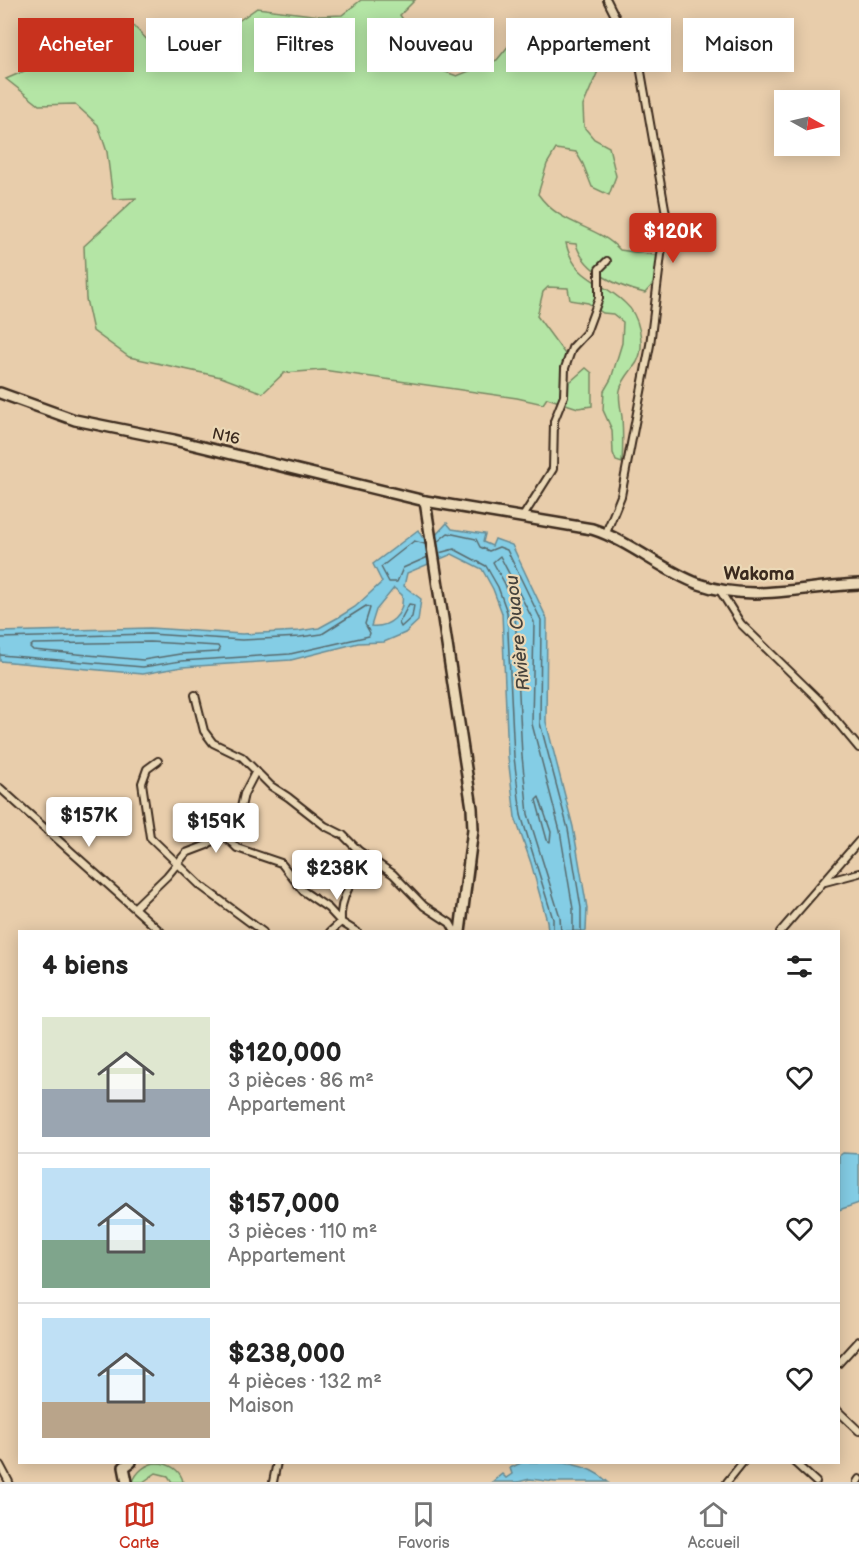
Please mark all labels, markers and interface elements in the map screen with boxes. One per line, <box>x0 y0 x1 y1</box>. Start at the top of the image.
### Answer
chip: Acheter <box>18 18 134 72</box>
chip: Louer <box>146 18 242 72</box>
chip: Filtres <box>254 18 355 72</box>
chip: Nouveau <box>367 18 494 72</box>
chip: Appartement <box>506 18 671 72</box>
chip: Maison <box>683 18 794 72</box>
north arrow <box>774 90 840 156</box>
map controls <box>774 90 840 156</box>
pin: $120K <box>631 213 715 264</box>
text: $120K <box>643 220 703 244</box>
street label: N16 <box>210 425 242 449</box>
district label: Wakoma <box>723 564 795 585</box>
water label: Rivière Ouaou <box>502 574 534 692</box>
pin: $157K <box>47 797 131 848</box>
pin: $159K <box>174 803 258 854</box>
text: $157K <box>60 804 118 828</box>
text: $159K <box>187 810 245 834</box>
pin: $238K <box>295 850 379 901</box>
text: $238K <box>306 857 368 881</box>
icon: filters <box>783 950 816 983</box>
text: 4 biens <box>42 951 128 982</box>
text: $120,000 <box>228 1038 342 1069</box>
icon: home <box>90 1041 162 1113</box>
icon: heart <box>783 1061 816 1094</box>
text: 3 pièces · 86 m² <box>228 1069 374 1093</box>
text: Appartement <box>228 1093 345 1117</box>
text: $157,000 <box>228 1189 340 1220</box>
icon: home <box>90 1192 162 1264</box>
icon: heart <box>783 1212 816 1245</box>
text: 3 pièces · 110 m² <box>228 1220 377 1244</box>
text: Appartement <box>228 1244 345 1268</box>
text: $238,000 <box>228 1339 345 1370</box>
icon: home <box>90 1342 162 1414</box>
icon: heart <box>783 1362 816 1395</box>
text: 4 pièces · 132 m² <box>228 1370 382 1394</box>
text: Maison <box>228 1394 294 1418</box>
tab: Carte <box>119 1498 159 1553</box>
tab: Favoris <box>397 1498 450 1553</box>
tab: Accueil <box>688 1498 740 1553</box>

